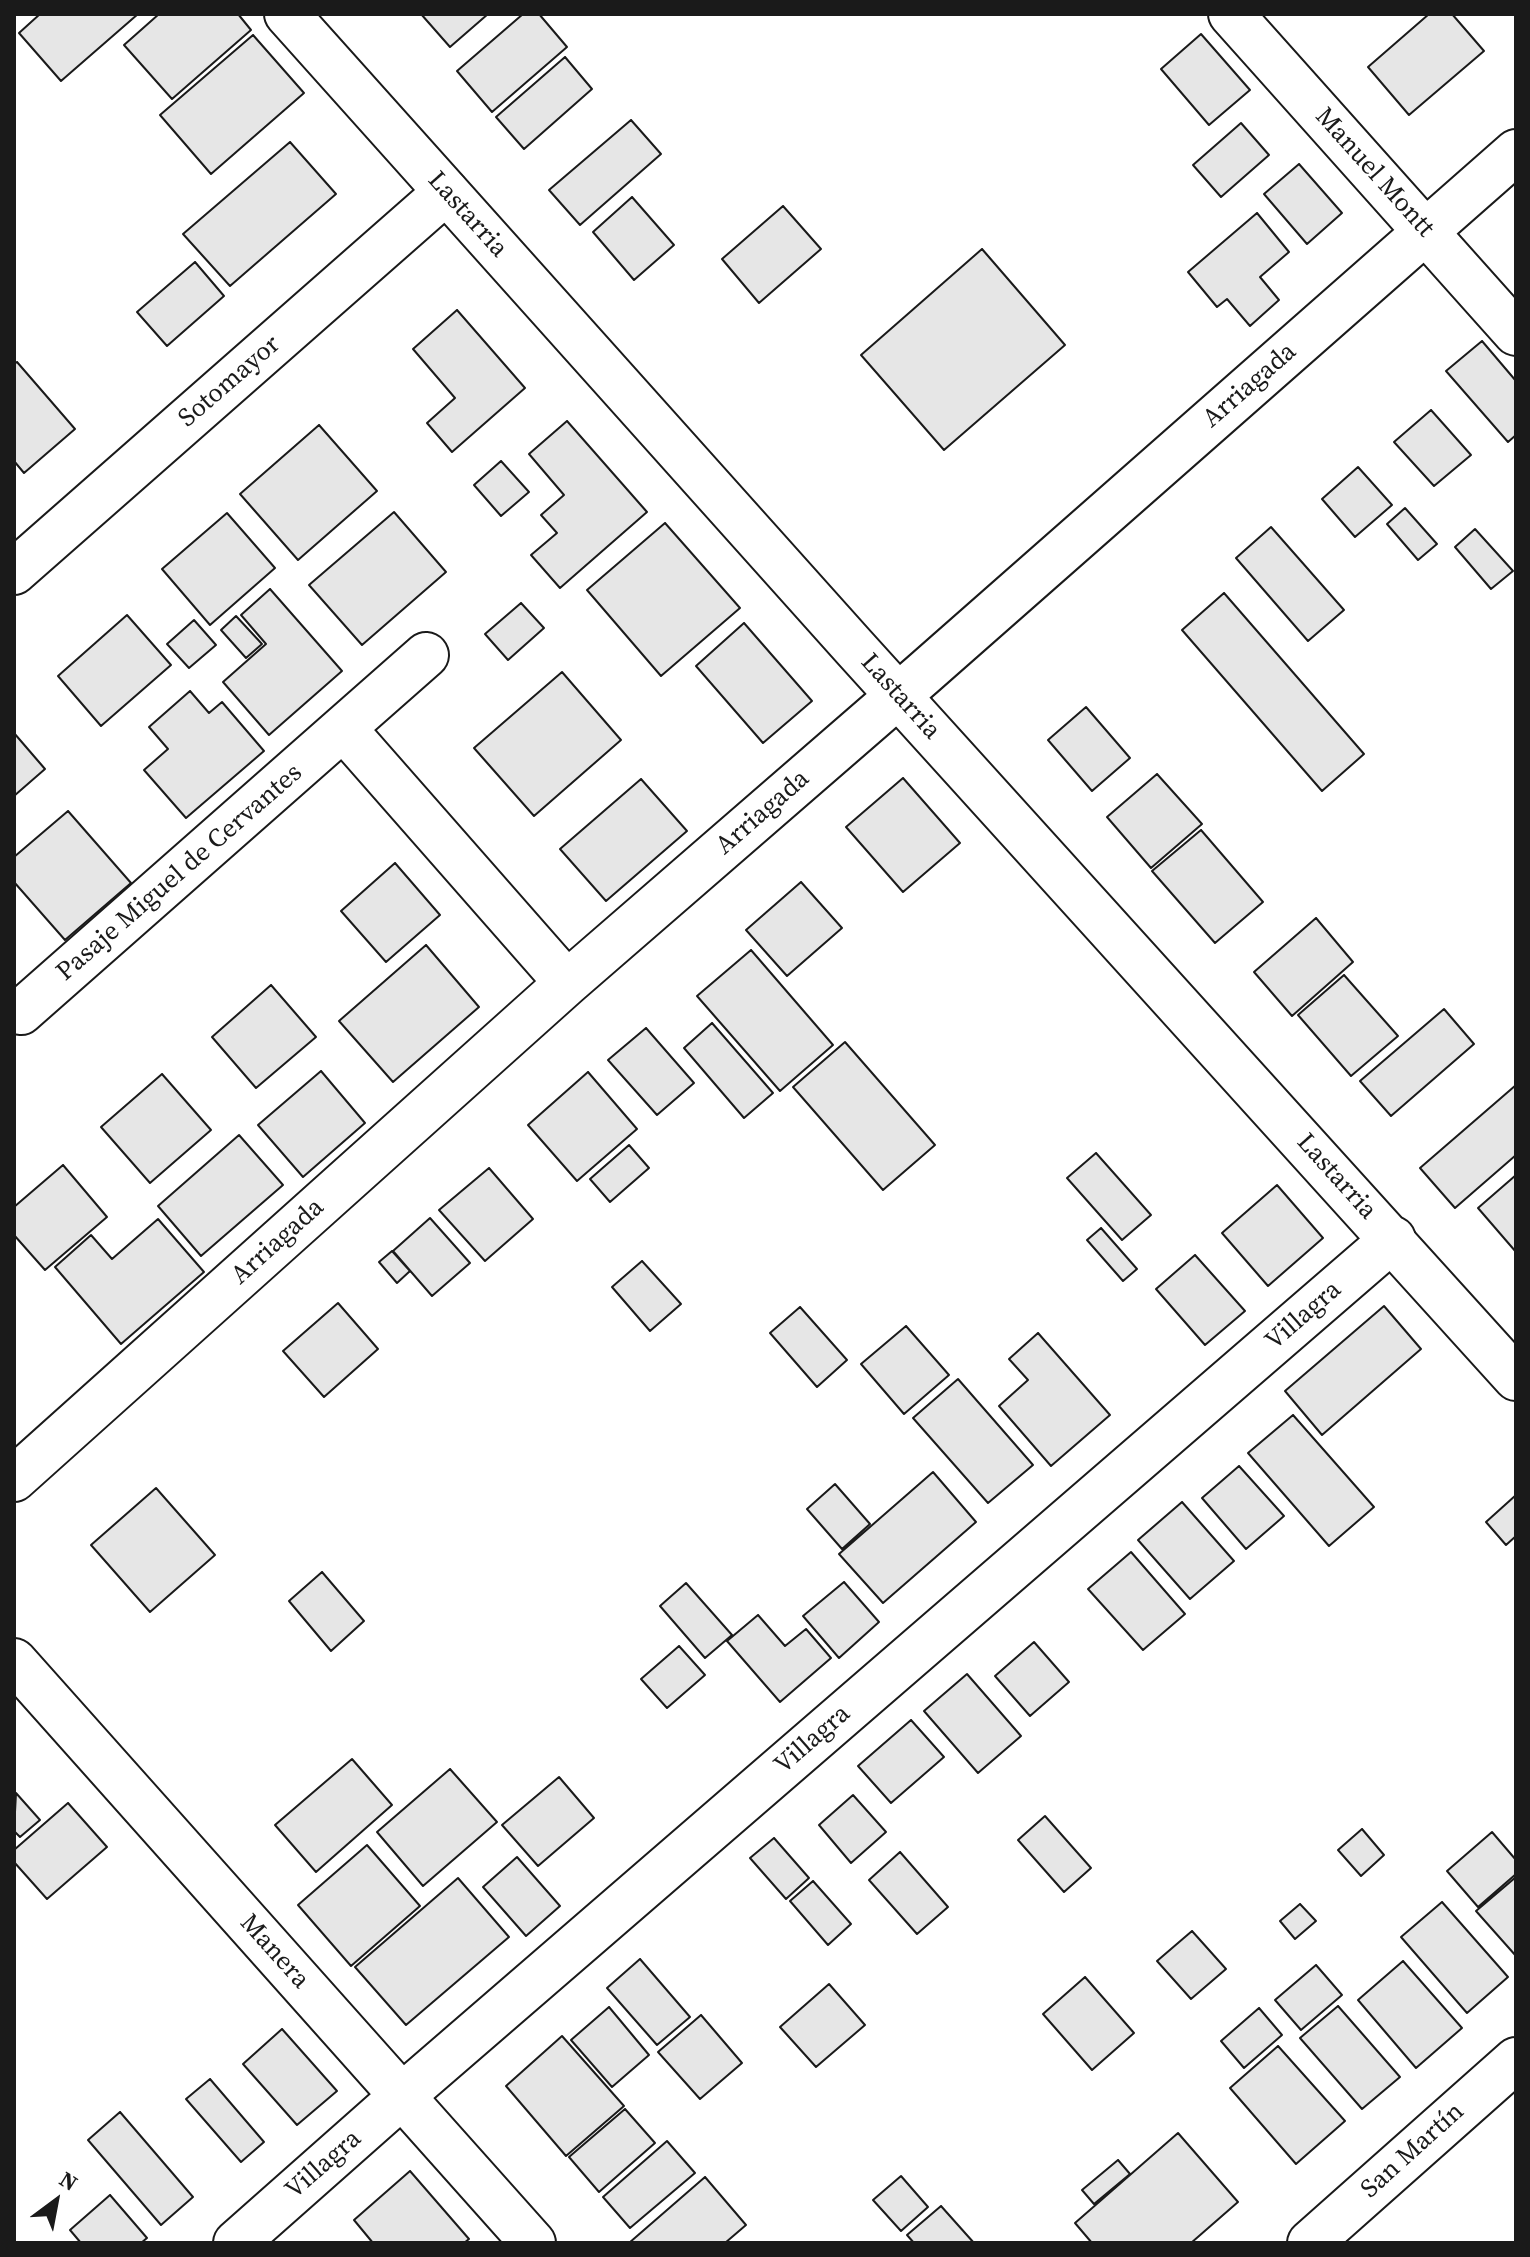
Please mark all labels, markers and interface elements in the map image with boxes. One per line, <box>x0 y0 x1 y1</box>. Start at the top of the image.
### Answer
street label: Manuel Montt <box>1308 102 1440 244</box>
street label: Lastarria <box>420 166 514 264</box>
street label: Sotomayor <box>173 329 287 435</box>
street label: Arriagada <box>1197 337 1303 435</box>
street label: Lastarria <box>853 648 947 746</box>
street label: Pasaje Miguel de Cervantes <box>51 758 309 988</box>
street label: Arriagada <box>710 764 816 862</box>
street label: Lastarria <box>1289 1128 1383 1226</box>
street label: Arriagada <box>225 1192 331 1292</box>
street label: Villagra <box>1260 1275 1348 1357</box>
street label: Villagra <box>769 1699 857 1781</box>
street label: Manera <box>233 1908 315 1996</box>
street label: San Martín <box>1355 2097 1471 2205</box>
street label: Villagra <box>280 2124 368 2206</box>
north arrow <box>16 2161 96 2241</box>
text: N <box>54 2164 83 2198</box>

